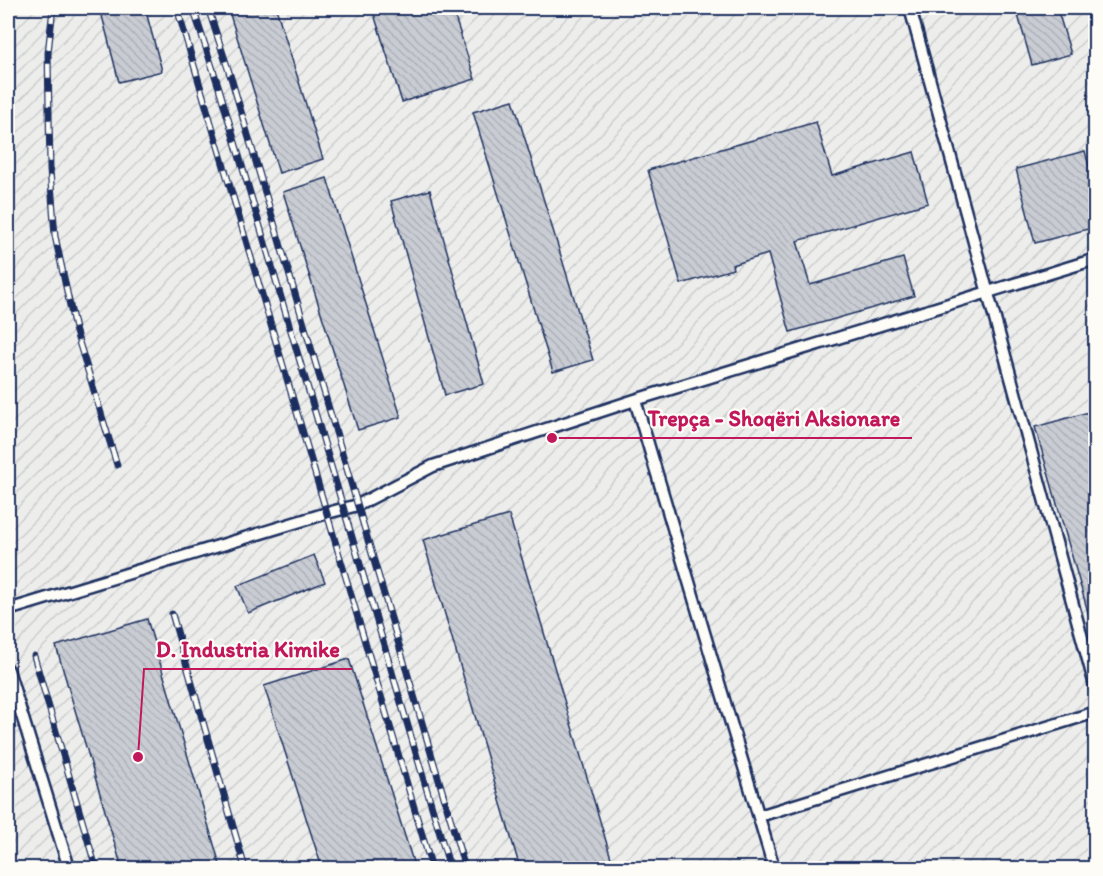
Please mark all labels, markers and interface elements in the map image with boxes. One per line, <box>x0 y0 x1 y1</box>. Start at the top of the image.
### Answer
callout: Trepça - Shoqëri Aksionare <box>636 398 912 438</box>
text: Trepça - Shoqëri Aksionare <box>647 405 900 432</box>
callout: D. Industria Kimike <box>144 629 352 669</box>
text: D. Industria Kimike <box>156 636 340 663</box>

